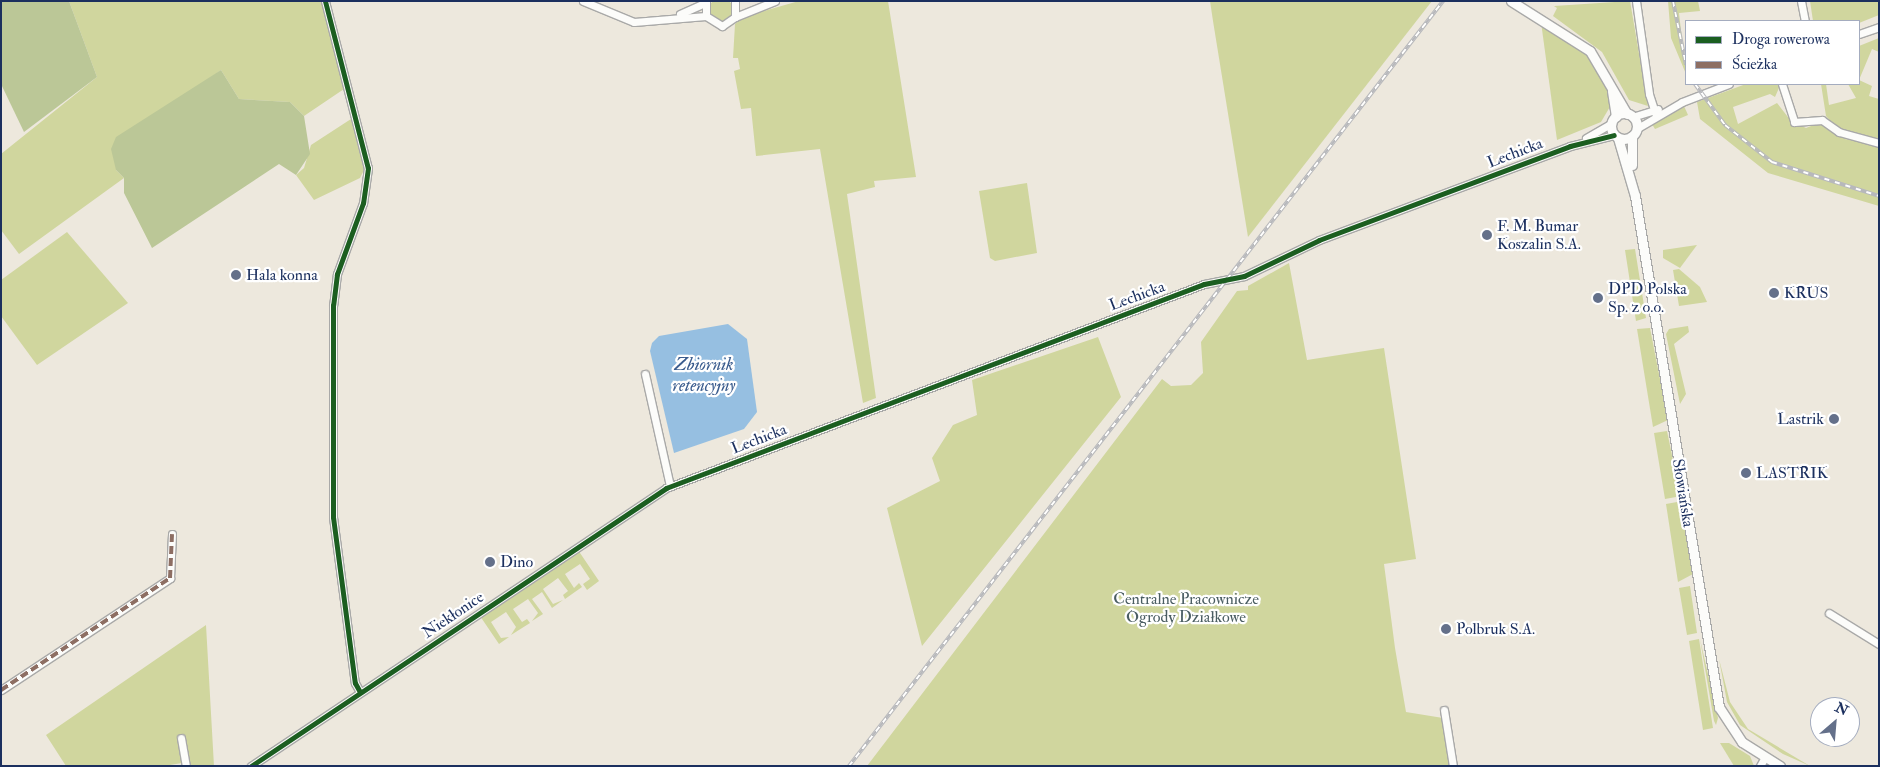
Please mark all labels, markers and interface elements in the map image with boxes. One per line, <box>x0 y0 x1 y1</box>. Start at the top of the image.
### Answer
legend <box>1685 20 1860 85</box>
text: Droga rowerowa <box>1732 30 1830 49</box>
text: Ścieżka <box>1732 55 1777 74</box>
street label: Lechicka <box>1485 134 1545 172</box>
place label: F. M. Bumar Koszalin S.A. <box>1497 216 1581 254</box>
marker: F. M. Bumar Koszalin S.A. <box>1481 229 1493 241</box>
place label: Hala konna <box>246 265 318 285</box>
marker: Hala konna <box>230 269 242 281</box>
street label: Lechicka <box>1107 277 1167 315</box>
place label: DPD Polska Sp. z o.o. <box>1608 279 1687 317</box>
place label: KRUS <box>1784 283 1829 303</box>
marker: KRUS <box>1768 287 1780 299</box>
marker: DPD Polska Sp. z o.o. <box>1592 292 1604 304</box>
water label: Zbiornik retencyjny <box>672 355 736 398</box>
place label: Lastrik <box>1777 409 1824 429</box>
marker: Lastrik <box>1828 413 1840 425</box>
street label: Lechicka <box>729 420 789 458</box>
street label: Słowiańska <box>1668 457 1698 529</box>
place label: LASTRIK <box>1756 463 1828 483</box>
marker: LASTRIK <box>1740 467 1752 479</box>
place label: Dino <box>500 552 533 572</box>
marker: Dino <box>484 556 496 568</box>
street label: Niekłonice <box>419 587 487 643</box>
park label: Centralne Pracownicze Ogrody Działkowe <box>1113 589 1259 627</box>
place label: Polbruk S.A. <box>1456 619 1535 639</box>
marker: Polbruk S.A. <box>1440 623 1452 635</box>
north arrow <box>1810 697 1860 747</box>
text: N <box>1832 699 1851 719</box>

